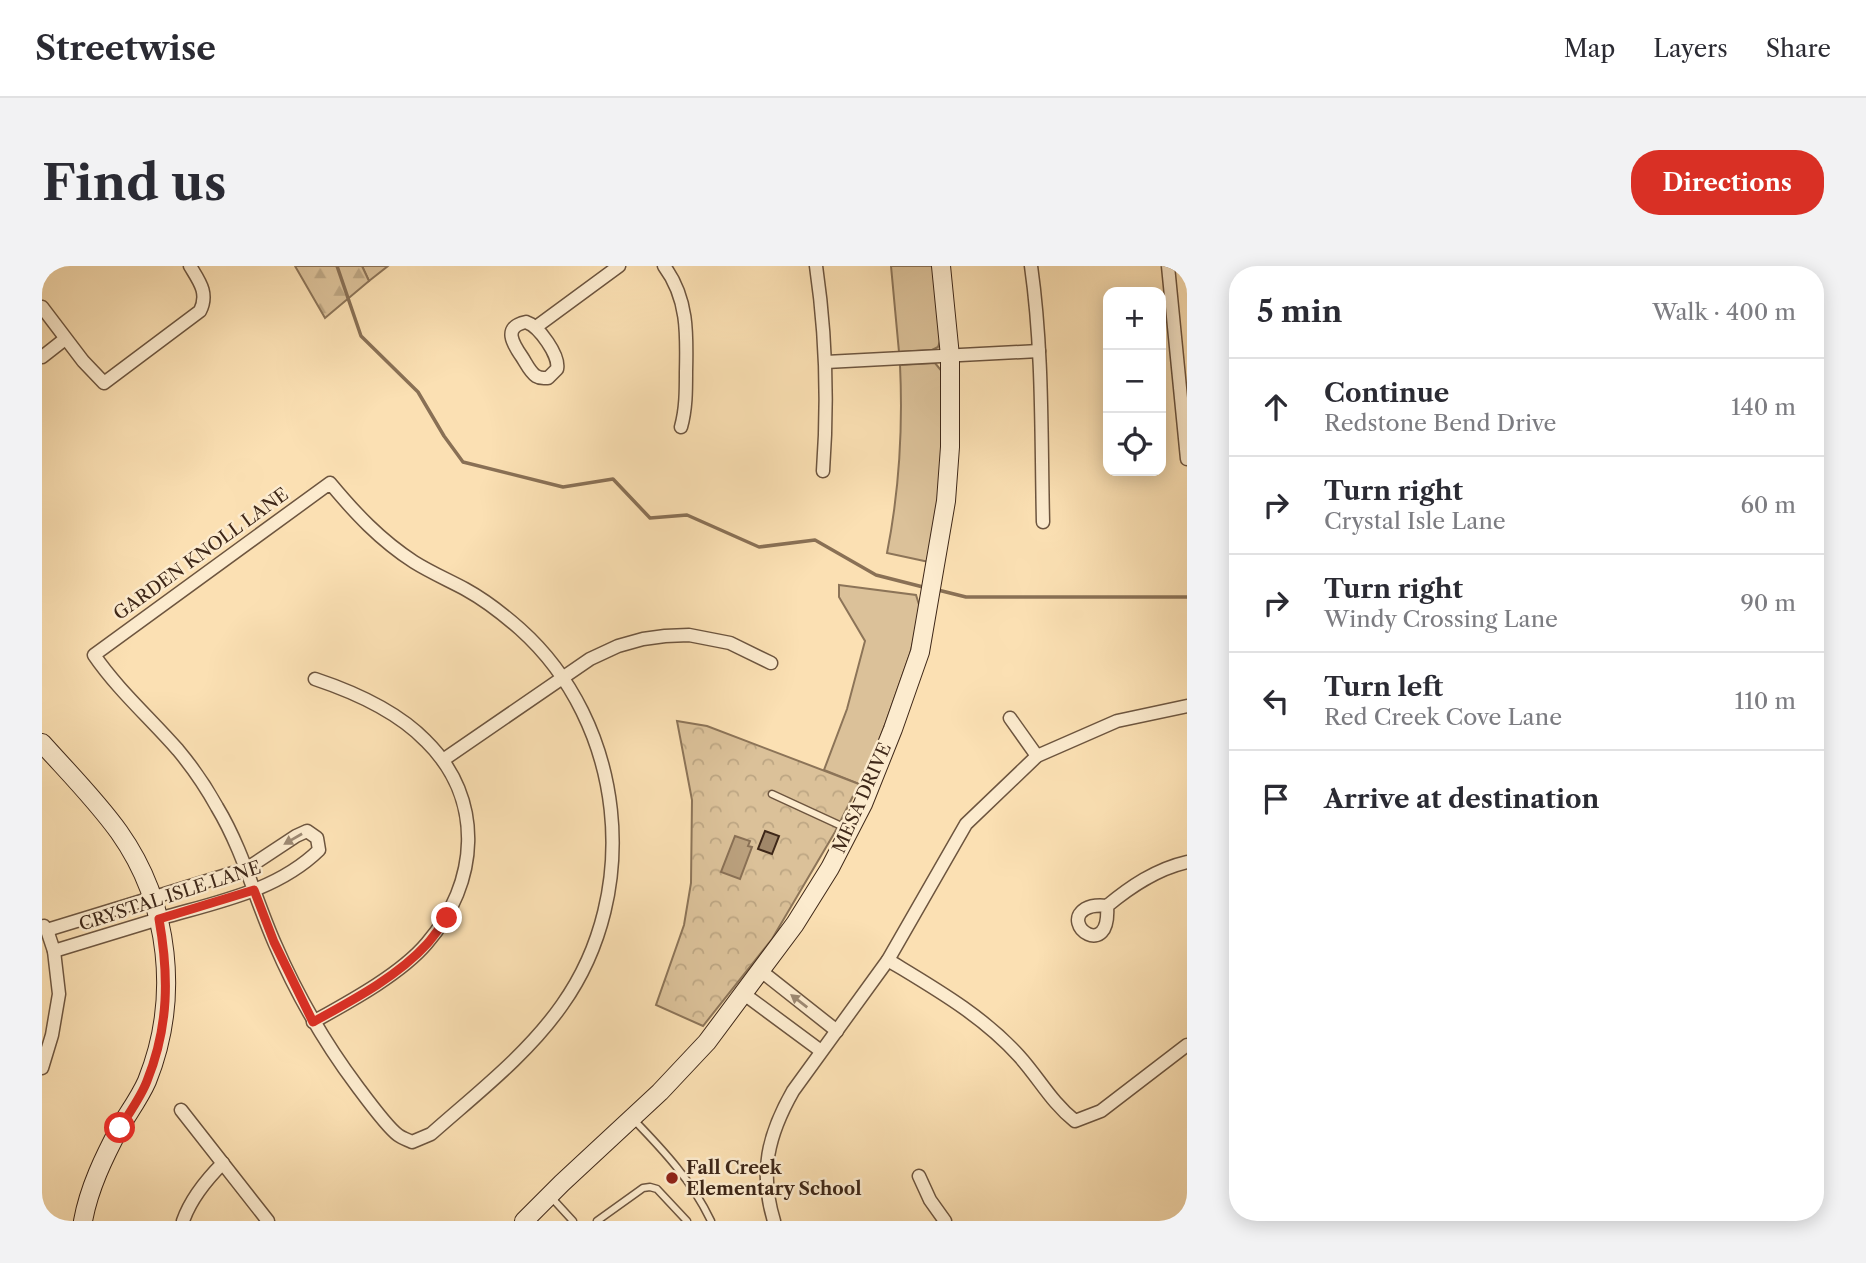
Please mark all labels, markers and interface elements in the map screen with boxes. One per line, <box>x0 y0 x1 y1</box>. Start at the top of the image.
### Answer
text: Streetwise <box>35 28 216 69</box>
text: Map <box>1564 34 1615 63</box>
text: Layers <box>1653 34 1728 63</box>
text: Share <box>1766 34 1831 63</box>
button: Directions <box>1631 150 1824 215</box>
text: Find us <box>42 152 226 213</box>
map controls <box>1103 287 1166 476</box>
button: + <box>1103 287 1166 350</box>
text: 5 min <box>1257 293 1342 330</box>
text: Walk · 400 m <box>1652 298 1796 326</box>
button: − <box>1103 350 1166 413</box>
text: Continue <box>1324 377 1449 409</box>
icon: ahead <box>1257 388 1295 426</box>
text: 140 m <box>1731 393 1796 421</box>
text: Redstone Bend Drive <box>1324 409 1556 437</box>
button: locate <box>1103 413 1166 476</box>
text: Turn right <box>1324 475 1463 507</box>
street label: GARDEN KNOLL LANE <box>109 483 293 625</box>
icon: right <box>1257 486 1295 524</box>
text: 60 m <box>1740 491 1796 519</box>
text: Crystal Isle Lane <box>1324 507 1506 535</box>
text: Turn right <box>1324 573 1463 605</box>
icon: right <box>1257 584 1295 622</box>
text: 90 m <box>1740 589 1796 617</box>
text: Windy Crossing Lane <box>1324 605 1558 633</box>
text: Turn left <box>1324 671 1443 703</box>
icon: left <box>1257 682 1295 720</box>
text: 110 m <box>1735 687 1796 715</box>
text: Red Creek Cove Lane <box>1324 703 1562 731</box>
street label: MESA DRIVE <box>828 740 896 856</box>
icon: arrive <box>1257 780 1295 818</box>
text: Arrive at destination <box>1324 783 1599 815</box>
one-way arrow <box>283 833 302 845</box>
street label: CRYSTAL ISLE LANE <box>76 856 264 936</box>
route end <box>431 902 462 933</box>
one-way arrow <box>791 993 809 1008</box>
route start <box>104 1112 135 1143</box>
place label: Fall Creek Elementary School <box>686 1157 862 1200</box>
marker: Fall Creek Elementary School <box>664 1170 680 1186</box>

